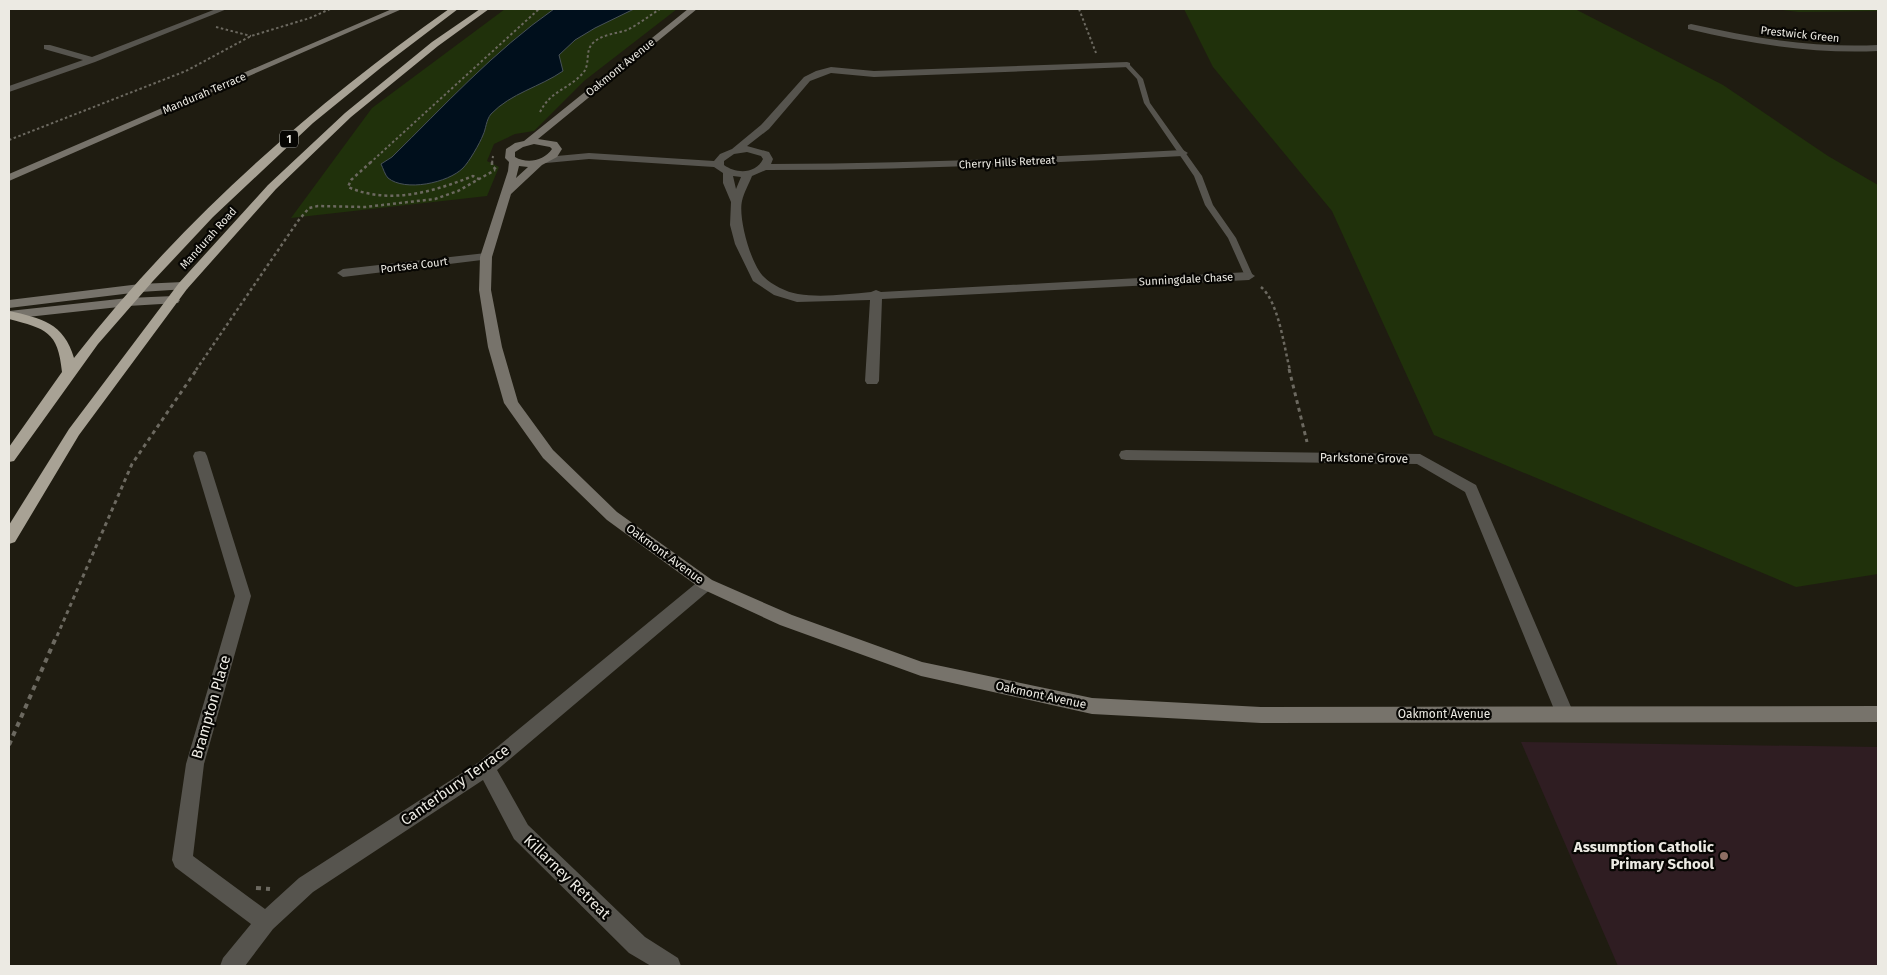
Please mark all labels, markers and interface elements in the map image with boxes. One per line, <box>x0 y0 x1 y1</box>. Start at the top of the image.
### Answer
street label: Prestwick Green <box>1760 24 1840 45</box>
street label: Oakmont Avenue <box>583 36 657 99</box>
street label: Mandurah Terrace <box>161 70 248 117</box>
road number: 1 <box>280 130 298 148</box>
street label: Cherry Hills Retreat <box>958 153 1056 172</box>
street label: Mandurah Road <box>177 205 239 272</box>
street label: Portsea Court <box>380 255 448 276</box>
street label: Sunningdale Chase <box>1139 271 1234 288</box>
street label: Parkstone Grove <box>1320 450 1408 466</box>
street label: Oakmont Avenue <box>623 521 707 587</box>
street label: Brampton Place <box>188 653 234 761</box>
street label: Oakmont Avenue <box>994 679 1088 711</box>
street label: Oakmont Avenue <box>1398 707 1490 721</box>
street label: Canterbury Terrace <box>397 741 513 829</box>
street label: Killarney Retreat <box>520 831 614 923</box>
place label: Assumption Catholic Primary School <box>1573 838 1715 873</box>
marker: Assumption Catholic Primary School <box>1718 850 1730 862</box>

